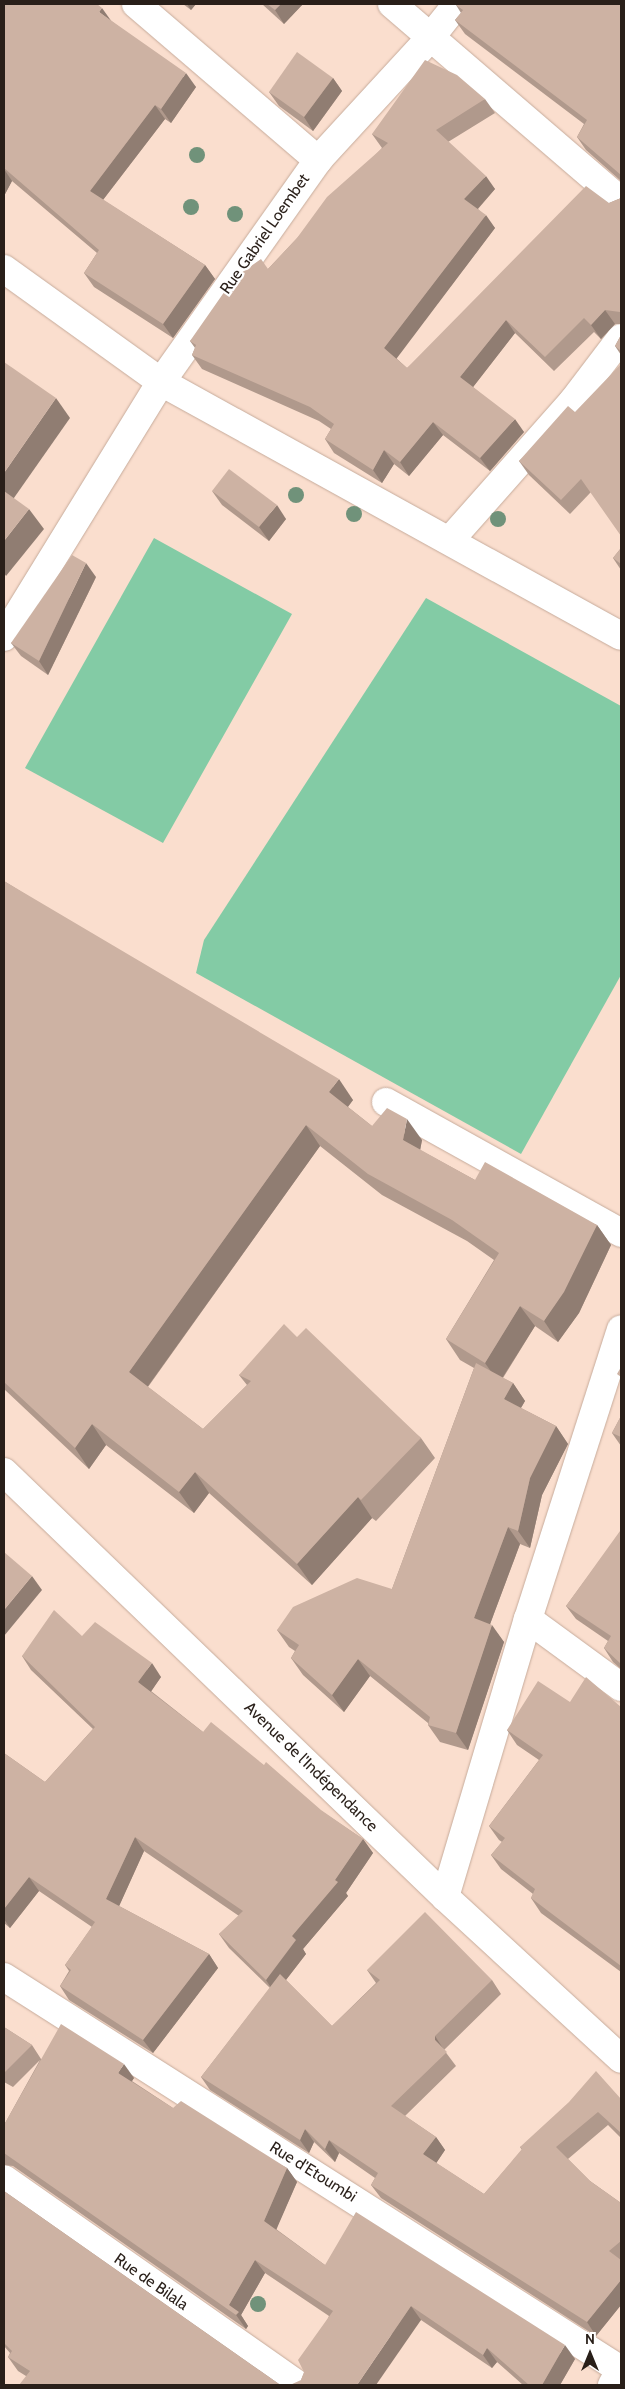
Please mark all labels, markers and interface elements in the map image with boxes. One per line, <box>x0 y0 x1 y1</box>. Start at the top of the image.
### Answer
street label: Rue Gabriel Loembet <box>216 170 314 298</box>
street label: Avenue de l'Indépendance <box>240 1698 382 1836</box>
street label: Rue d'Etoumbi <box>266 2138 360 2206</box>
street label: Rue de Bilala <box>110 2249 192 2315</box>
north arrow <box>565 2329 615 2379</box>
text: N <box>585 2330 595 2348</box>

